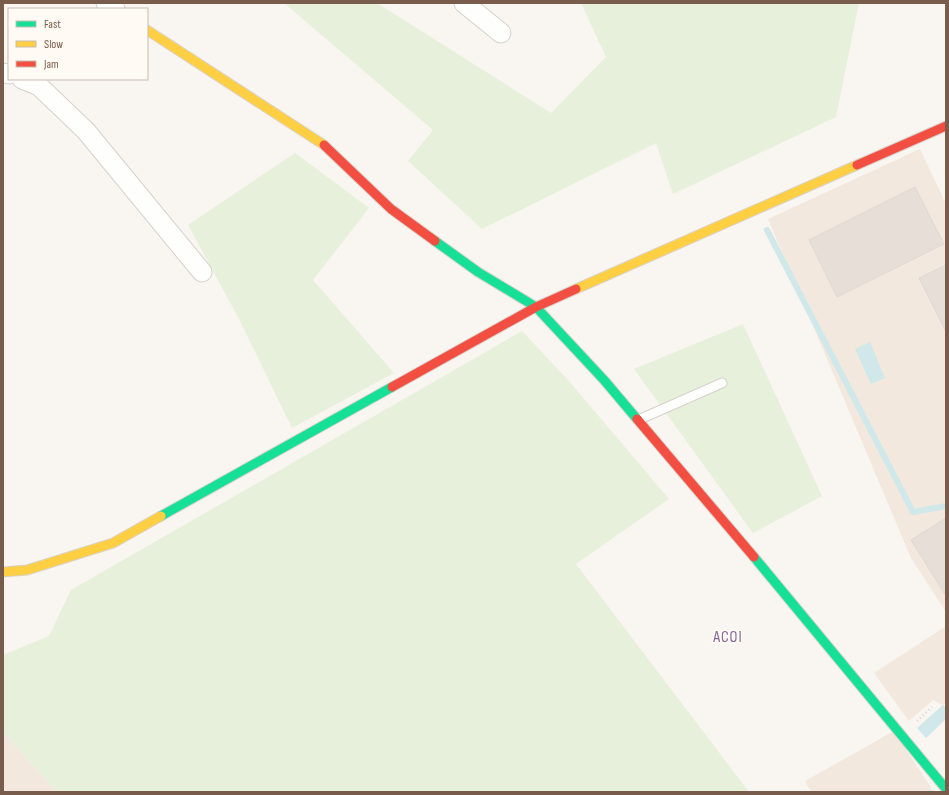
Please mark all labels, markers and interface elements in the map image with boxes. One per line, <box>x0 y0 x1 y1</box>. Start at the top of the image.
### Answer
legend <box>8 8 148 80</box>
text: Fast <box>44 17 61 32</box>
text: Slow <box>44 37 63 52</box>
text: Jam <box>43 57 59 72</box>
district label: ACOI <box>712 628 743 647</box>

